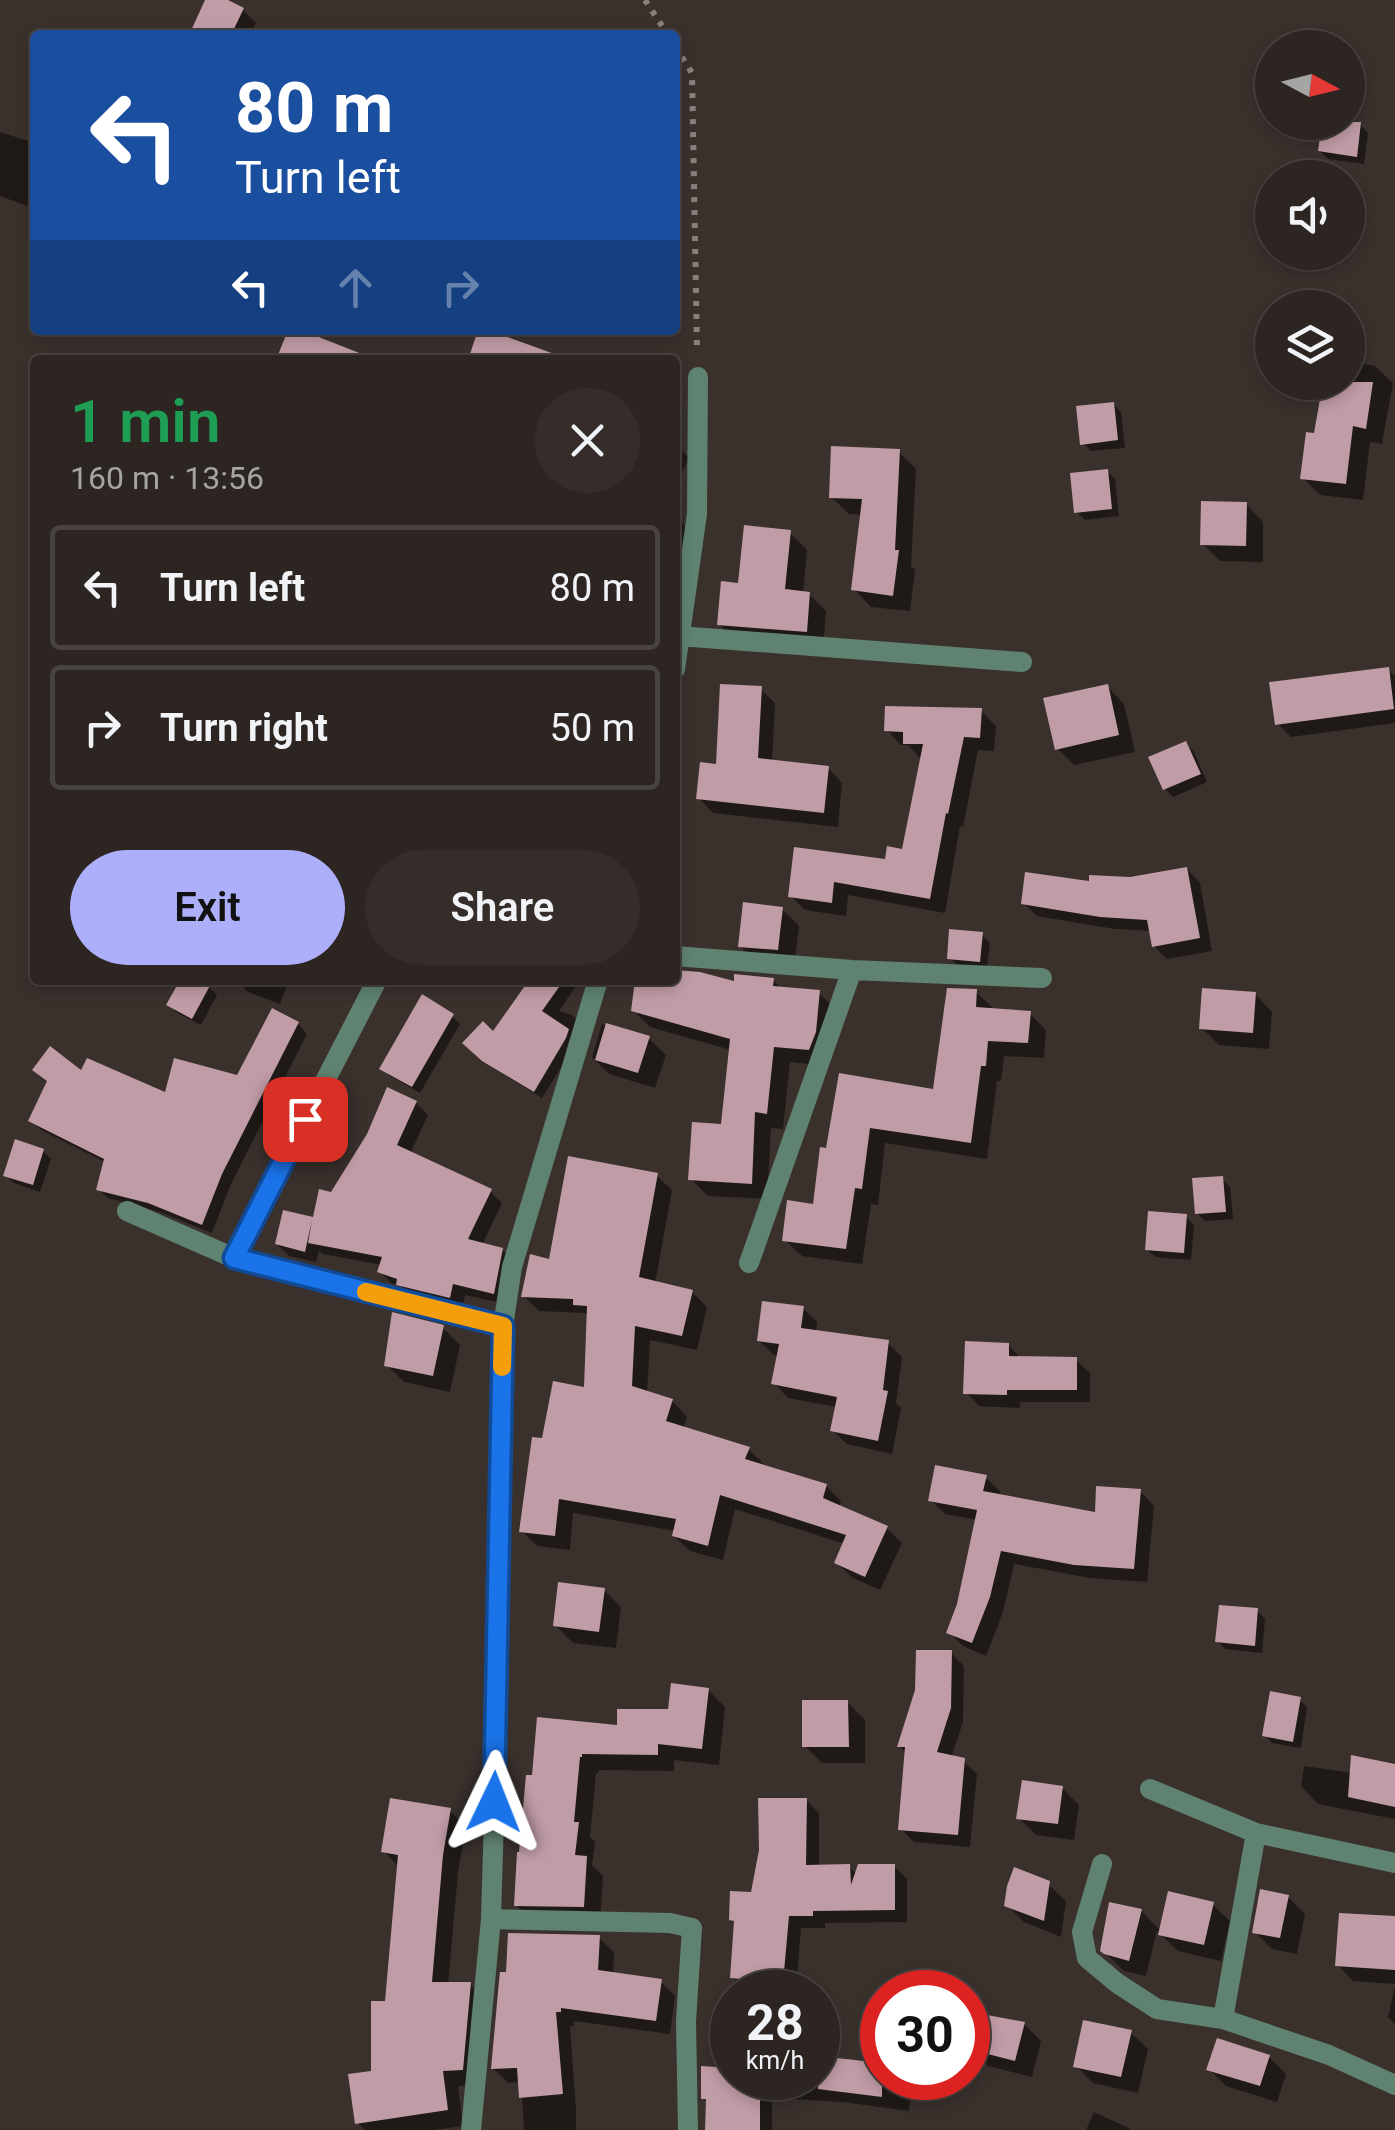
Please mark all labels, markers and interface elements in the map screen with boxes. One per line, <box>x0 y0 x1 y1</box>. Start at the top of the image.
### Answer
north arrow <box>1255 30 1365 140</box>
map controls <box>1255 30 1365 400</box>
text: 80 m <box>235 67 393 149</box>
icon: left <box>70 70 200 200</box>
text: Turn left <box>235 151 401 204</box>
button: sound <box>1255 160 1365 270</box>
icon: left <box>223 260 278 315</box>
icon: ahead <box>328 260 383 315</box>
icon: right <box>433 260 488 315</box>
button: layers <box>1255 290 1365 400</box>
text: 1 min <box>70 386 220 457</box>
button: close <box>535 388 640 493</box>
text: 160 m · 13:56 <box>70 459 264 497</box>
icon: left <box>75 560 130 615</box>
text: Turn left <box>160 566 305 610</box>
text: 80 m <box>550 566 635 610</box>
icon: right <box>75 700 130 755</box>
text: Turn right <box>160 706 328 750</box>
text: 50 m <box>550 706 635 750</box>
button: Exit <box>70 850 345 965</box>
button: Share <box>365 850 640 965</box>
pin <box>263 1077 348 1162</box>
icon: arrive <box>278 1092 333 1147</box>
position arrow <box>442 1750 546 1854</box>
speed limit sign: 30 <box>860 1970 990 2100</box>
text: 28 <box>746 1994 804 2052</box>
text: km/h <box>746 2046 804 2075</box>

